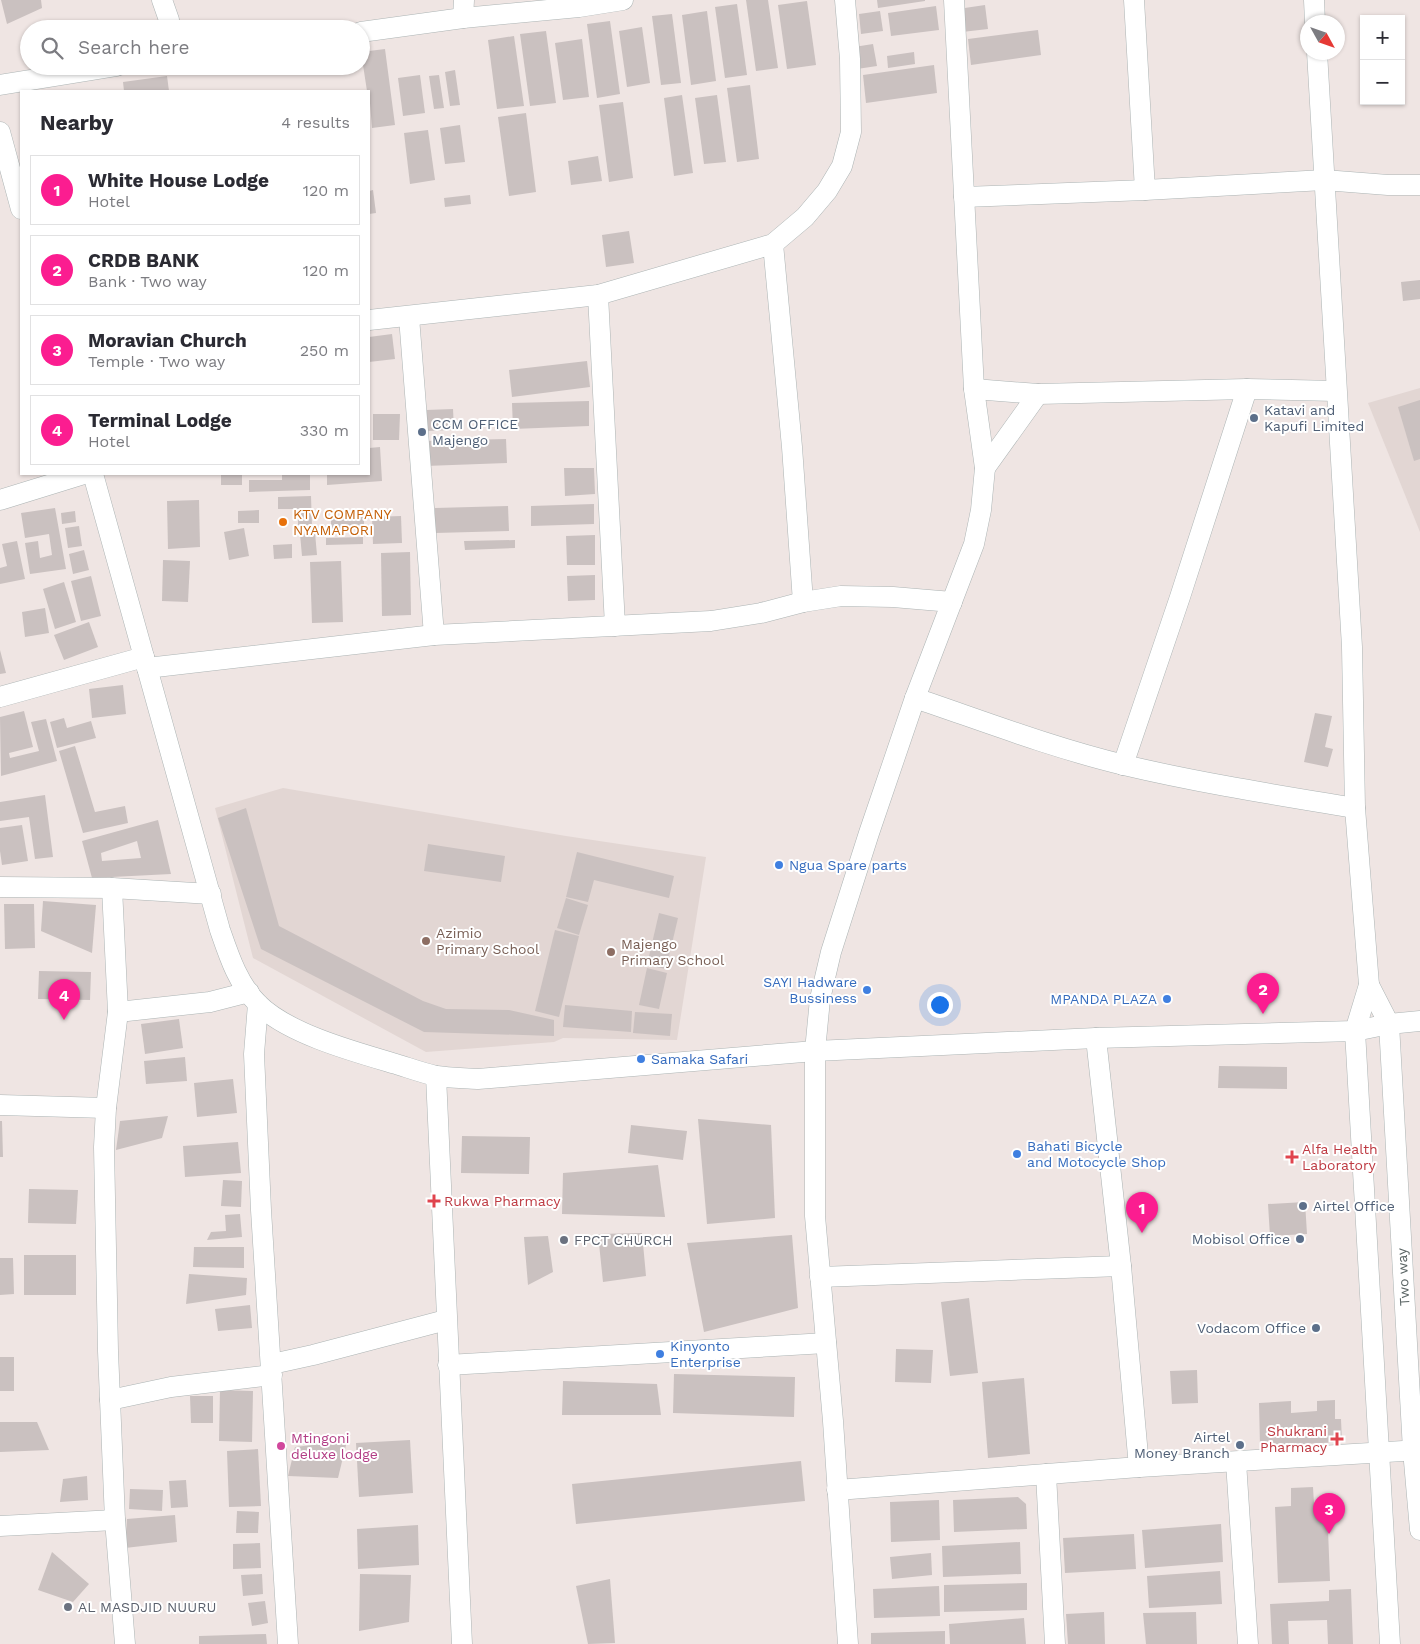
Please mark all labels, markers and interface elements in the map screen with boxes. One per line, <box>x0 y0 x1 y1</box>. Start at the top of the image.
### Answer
north arrow <box>1300 15 1345 60</box>
map controls <box>1360 15 1405 105</box>
button: + <box>1360 15 1405 60</box>
search box <box>20 20 370 75</box>
icon: search <box>38 34 66 62</box>
text: Search here <box>78 36 189 59</box>
button: − <box>1360 60 1405 105</box>
text: Nearby <box>40 110 113 135</box>
text: 4 results <box>281 113 350 132</box>
text: White House Lodge <box>88 169 269 192</box>
text: 1 <box>54 181 60 200</box>
text: 120 m <box>303 181 349 200</box>
text: Hotel <box>88 192 130 211</box>
text: CRDB BANK <box>88 249 199 272</box>
text: 2 <box>52 261 62 280</box>
text: 120 m <box>303 261 349 280</box>
text: Bank · Two way <box>88 272 207 291</box>
text: Moravian Church <box>88 329 247 352</box>
text: 3 <box>52 341 62 360</box>
text: 250 m <box>300 341 349 360</box>
text: Temple · Two way <box>88 352 225 371</box>
place label: Katavi and Kapufi Limited <box>1264 402 1364 434</box>
text: Terminal Lodge <box>88 409 232 432</box>
marker: Katavi and Kapufi Limited <box>1248 412 1260 424</box>
place label: CCM OFFICE Majengo <box>432 416 518 448</box>
text: 4 <box>52 421 62 440</box>
text: 330 m <box>300 421 349 440</box>
marker: CCM OFFICE Majengo <box>416 426 428 438</box>
text: Hotel <box>88 432 130 451</box>
place label: KTV COMPANY NYAMAPORI <box>293 506 391 538</box>
marker: KTV COMPANY NYAMAPORI <box>277 516 289 528</box>
place label: Ngua Spare parts <box>789 857 907 873</box>
marker: Ngua Spare parts <box>773 859 785 871</box>
place label: Azimio Primary School <box>436 925 540 957</box>
marker: Azimio Primary School <box>420 935 432 947</box>
place label: Majengo Primary School <box>621 936 725 968</box>
marker: Majengo Primary School <box>605 946 617 958</box>
pin: 2 <box>1247 973 1279 1014</box>
place label: SAYI Hadware Bussiness <box>763 974 857 1006</box>
pin: 4 <box>48 979 80 1020</box>
marker: SAYI Hadware Bussiness <box>861 984 873 996</box>
place label: MPANDA PLAZA <box>1050 991 1157 1007</box>
your location <box>927 992 953 1018</box>
marker: MPANDA PLAZA <box>1161 993 1173 1005</box>
place label: Samaka Safari <box>651 1051 748 1067</box>
marker: Samaka Safari <box>635 1053 647 1065</box>
place label: Bahati Bicycle and Motocycle Shop <box>1027 1138 1166 1170</box>
place label: Alfa Health Laboratory <box>1302 1141 1378 1173</box>
marker: Bahati Bicycle and Motocycle Shop <box>1011 1148 1023 1160</box>
marker: Alfa Health Laboratory <box>1286 1151 1298 1163</box>
pin: 1 <box>1126 1192 1158 1233</box>
place label: Rukwa Pharmacy <box>444 1193 561 1209</box>
marker: Rukwa Pharmacy <box>428 1195 440 1207</box>
place label: Airtel Office <box>1313 1198 1395 1214</box>
marker: Airtel Office <box>1297 1200 1309 1212</box>
place label: Mobisol Office <box>1192 1231 1290 1247</box>
place label: FPCT CHURCH <box>574 1232 672 1248</box>
marker: Mobisol Office <box>1294 1233 1306 1245</box>
marker: FPCT CHURCH <box>558 1234 570 1246</box>
street label: Two way <box>1393 1247 1413 1306</box>
place label: Vodacom Office <box>1197 1320 1306 1336</box>
marker: Vodacom Office <box>1310 1322 1322 1334</box>
place label: Kinyonto Enterprise <box>670 1338 741 1370</box>
marker: Kinyonto Enterprise <box>654 1348 666 1360</box>
place label: Shukrani Pharmacy <box>1260 1423 1328 1455</box>
place label: Airtel Money Branch <box>1134 1429 1231 1461</box>
place label: Mtingoni deluxe lodge <box>291 1430 378 1462</box>
marker: Shukrani Pharmacy <box>1331 1433 1343 1445</box>
marker: Airtel Money Branch <box>1234 1439 1246 1451</box>
marker: Mtingoni deluxe lodge <box>275 1440 287 1452</box>
pin: 3 <box>1313 1493 1345 1534</box>
place label: AL MASDJID NUURU <box>78 1599 216 1615</box>
marker: AL MASDJID NUURU <box>62 1601 74 1613</box>

